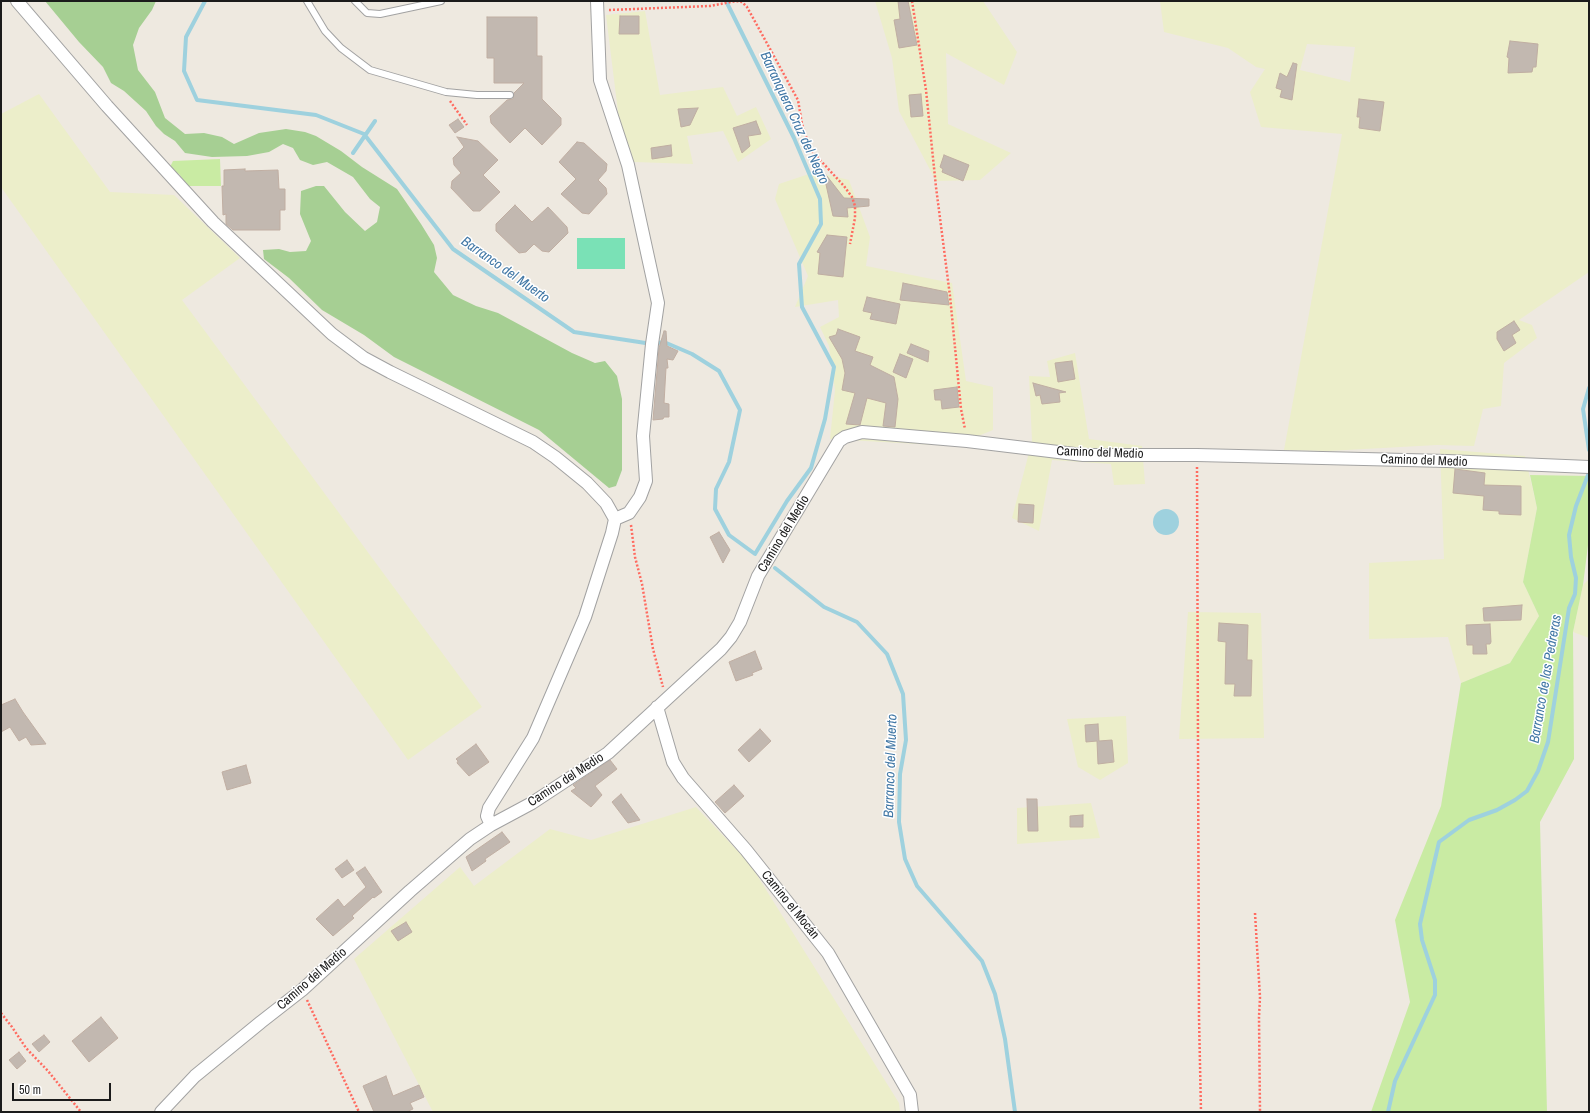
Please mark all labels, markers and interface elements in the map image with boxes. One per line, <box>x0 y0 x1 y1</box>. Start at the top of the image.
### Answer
water label: Barranquera Cruz del Negro <box>756 49 832 187</box>
water label: Barranco del Muerto <box>458 233 552 307</box>
street label: Camino del Medio <box>1056 444 1144 462</box>
street label: Camino del Medio <box>1380 452 1468 470</box>
street label: Camino del Medio <box>755 493 813 575</box>
water label: Barranco de las Pedreras <box>1526 613 1566 745</box>
water label: Barranco del Muerto <box>881 714 901 818</box>
street label: Camino del Medio <box>525 750 607 810</box>
street label: Camino el Mocán <box>758 868 822 942</box>
street label: Camino del Medio <box>274 945 350 1013</box>
scale bar <box>14 1075 113 1101</box>
text: 50 m <box>19 1082 41 1098</box>

